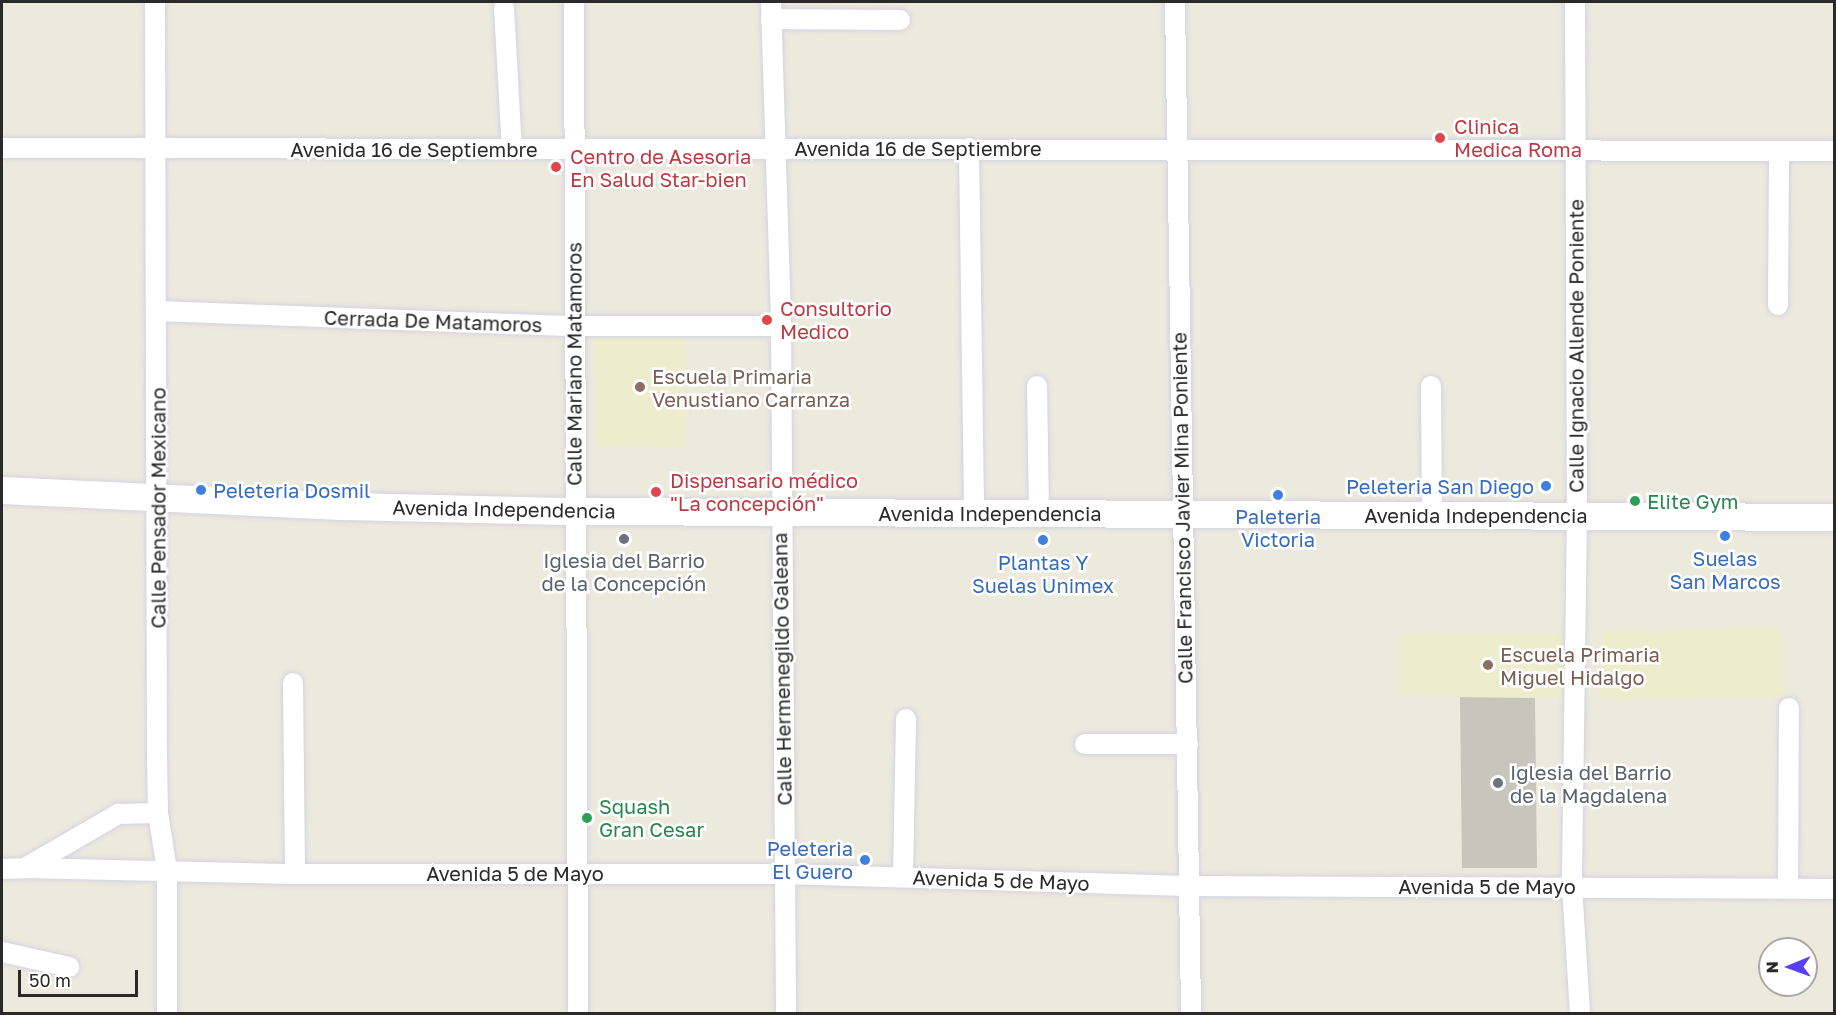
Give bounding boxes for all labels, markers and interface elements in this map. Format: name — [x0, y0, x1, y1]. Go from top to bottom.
place label: Clinica Medica Roma — [1454, 114, 1582, 161]
marker: Clinica Medica Roma — [1431, 129, 1449, 147]
street label: Avenida 16 de Septiembre — [794, 136, 1042, 160]
street label: Avenida 16 de Septiembre — [290, 137, 538, 161]
place label: Centro de Asesoria En Salud Star-bien — [570, 144, 751, 191]
marker: Centro de Asesoria En Salud Star-bien — [547, 158, 565, 176]
street label: Calle Ignacio Allende Poniente — [1564, 199, 1588, 493]
street label: Calle Mariano Matamoros — [562, 242, 586, 486]
place label: Consultorio Medico — [780, 296, 892, 343]
street label: Cerrada De Matamoros — [323, 305, 543, 337]
marker: Consultorio Medico — [758, 311, 776, 329]
street label: Calle Francisco Javier Mina Poniente — [1167, 332, 1197, 684]
place label: Escuela Primaria Venustiano Carranza — [652, 364, 850, 411]
marker: Escuela Primaria Venustiano Carranza — [633, 380, 647, 394]
street label: Calle Pensador Mexicano — [146, 387, 170, 629]
place label: Dispensario médico "La concepción" — [670, 468, 858, 515]
place label: Peleteria San Diego — [1346, 474, 1534, 498]
place label: Peleteria Dosmil — [213, 478, 370, 502]
marker: Peleteria San Diego — [1539, 479, 1553, 493]
marker: Peleteria Dosmil — [194, 483, 208, 497]
marker: Dispensario médico "La concepción" — [647, 483, 665, 501]
marker: Paleteria Victoria — [1271, 488, 1285, 502]
place label: Elite Gym — [1647, 489, 1739, 513]
marker: Elite Gym — [1628, 494, 1642, 508]
street label: Avenida Independencia — [392, 495, 616, 523]
street label: Avenida Independencia — [878, 501, 1102, 525]
street label: Avenida Independencia — [1364, 503, 1588, 527]
place label: Paleteria Victoria — [1235, 504, 1321, 551]
marker: Suelas San Marcos — [1718, 529, 1732, 543]
marker: Iglesia del Barrio de la Concepción — [617, 532, 631, 546]
street label: Calle Hermenegildo Galeana — [768, 532, 796, 806]
marker: Plantas Y Suelas Unimex — [1036, 533, 1050, 547]
place label: Suelas San Marcos — [1670, 546, 1780, 593]
place label: Iglesia del Barrio de la Concepción — [542, 548, 706, 595]
place label: Plantas Y Suelas Unimex — [972, 550, 1114, 597]
place label: Escuela Primaria Miguel Hidalgo — [1500, 642, 1660, 689]
marker: Escuela Primaria Miguel Hidalgo — [1481, 658, 1495, 672]
place label: Iglesia del Barrio de la Magdalena — [1510, 760, 1672, 807]
marker: Iglesia del Barrio de la Magdalena — [1491, 776, 1505, 790]
place label: Squash Gran Cesar — [599, 795, 704, 842]
marker: Squash Gran Cesar — [580, 811, 594, 825]
place label: Peleteria El Guero — [767, 837, 853, 884]
marker: Peleteria El Guero — [858, 853, 872, 867]
street label: Avenida 5 de Mayo — [426, 861, 604, 885]
street label: Avenida 5 de Mayo — [912, 865, 1090, 895]
street label: Avenida 5 de Mayo — [1398, 874, 1576, 898]
north arrow — [1758, 937, 1818, 997]
scale bar — [21, 958, 141, 996]
text: N — [1762, 961, 1782, 974]
text: 50 m — [29, 969, 71, 991]

